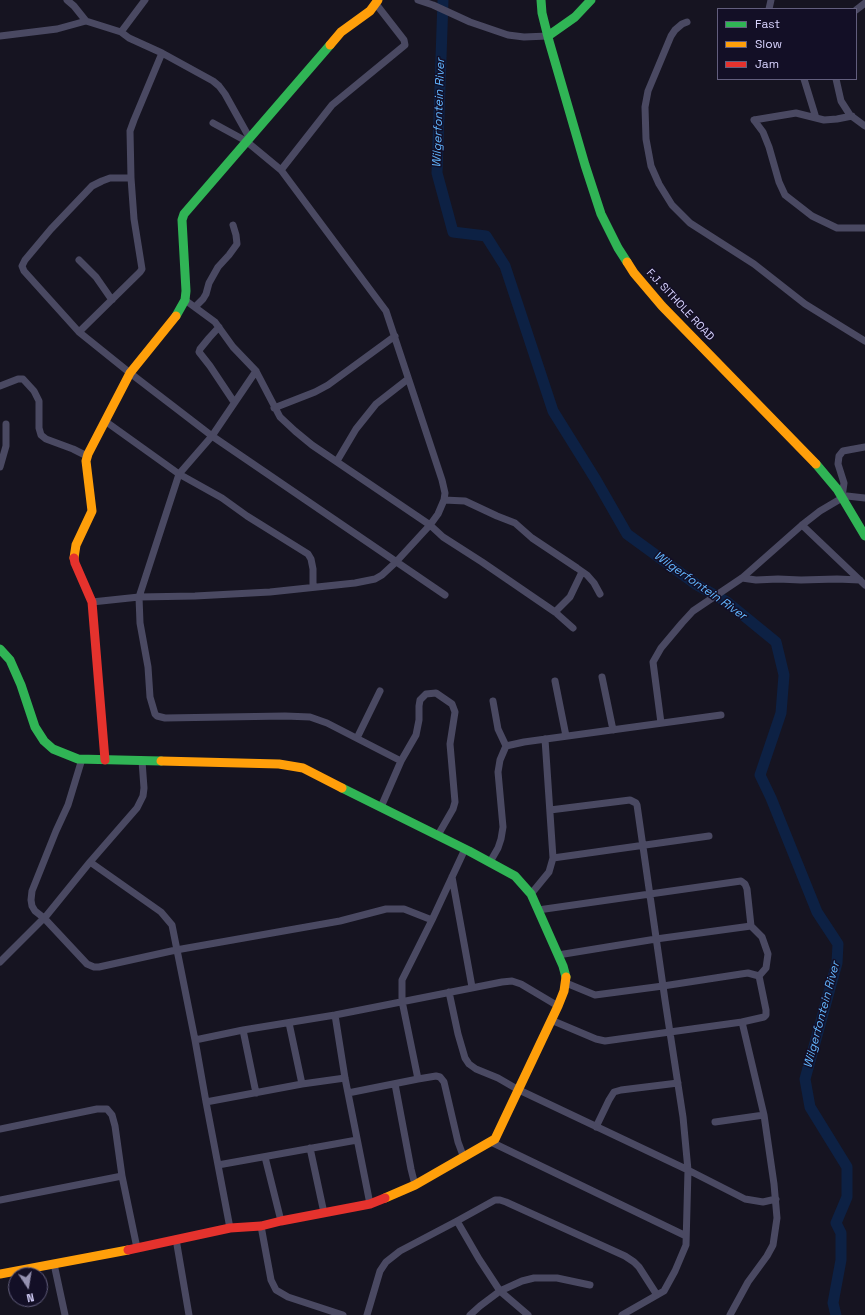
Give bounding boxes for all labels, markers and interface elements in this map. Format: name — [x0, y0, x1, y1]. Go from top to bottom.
legend — [717, 8, 857, 80]
text: Fast — [755, 16, 780, 32]
text: Slow — [755, 36, 782, 52]
text: Jam — [755, 56, 779, 72]
water label: Wilgerfontein River — [430, 58, 448, 168]
street label: F.J. SITHOLE ROAD — [643, 266, 717, 344]
water label: Wilgerfontein River — [651, 549, 749, 623]
water label: Wilgerfontein River — [801, 960, 843, 1070]
north arrow — [8, 1267, 48, 1307]
text: N — [25, 1290, 35, 1305]

